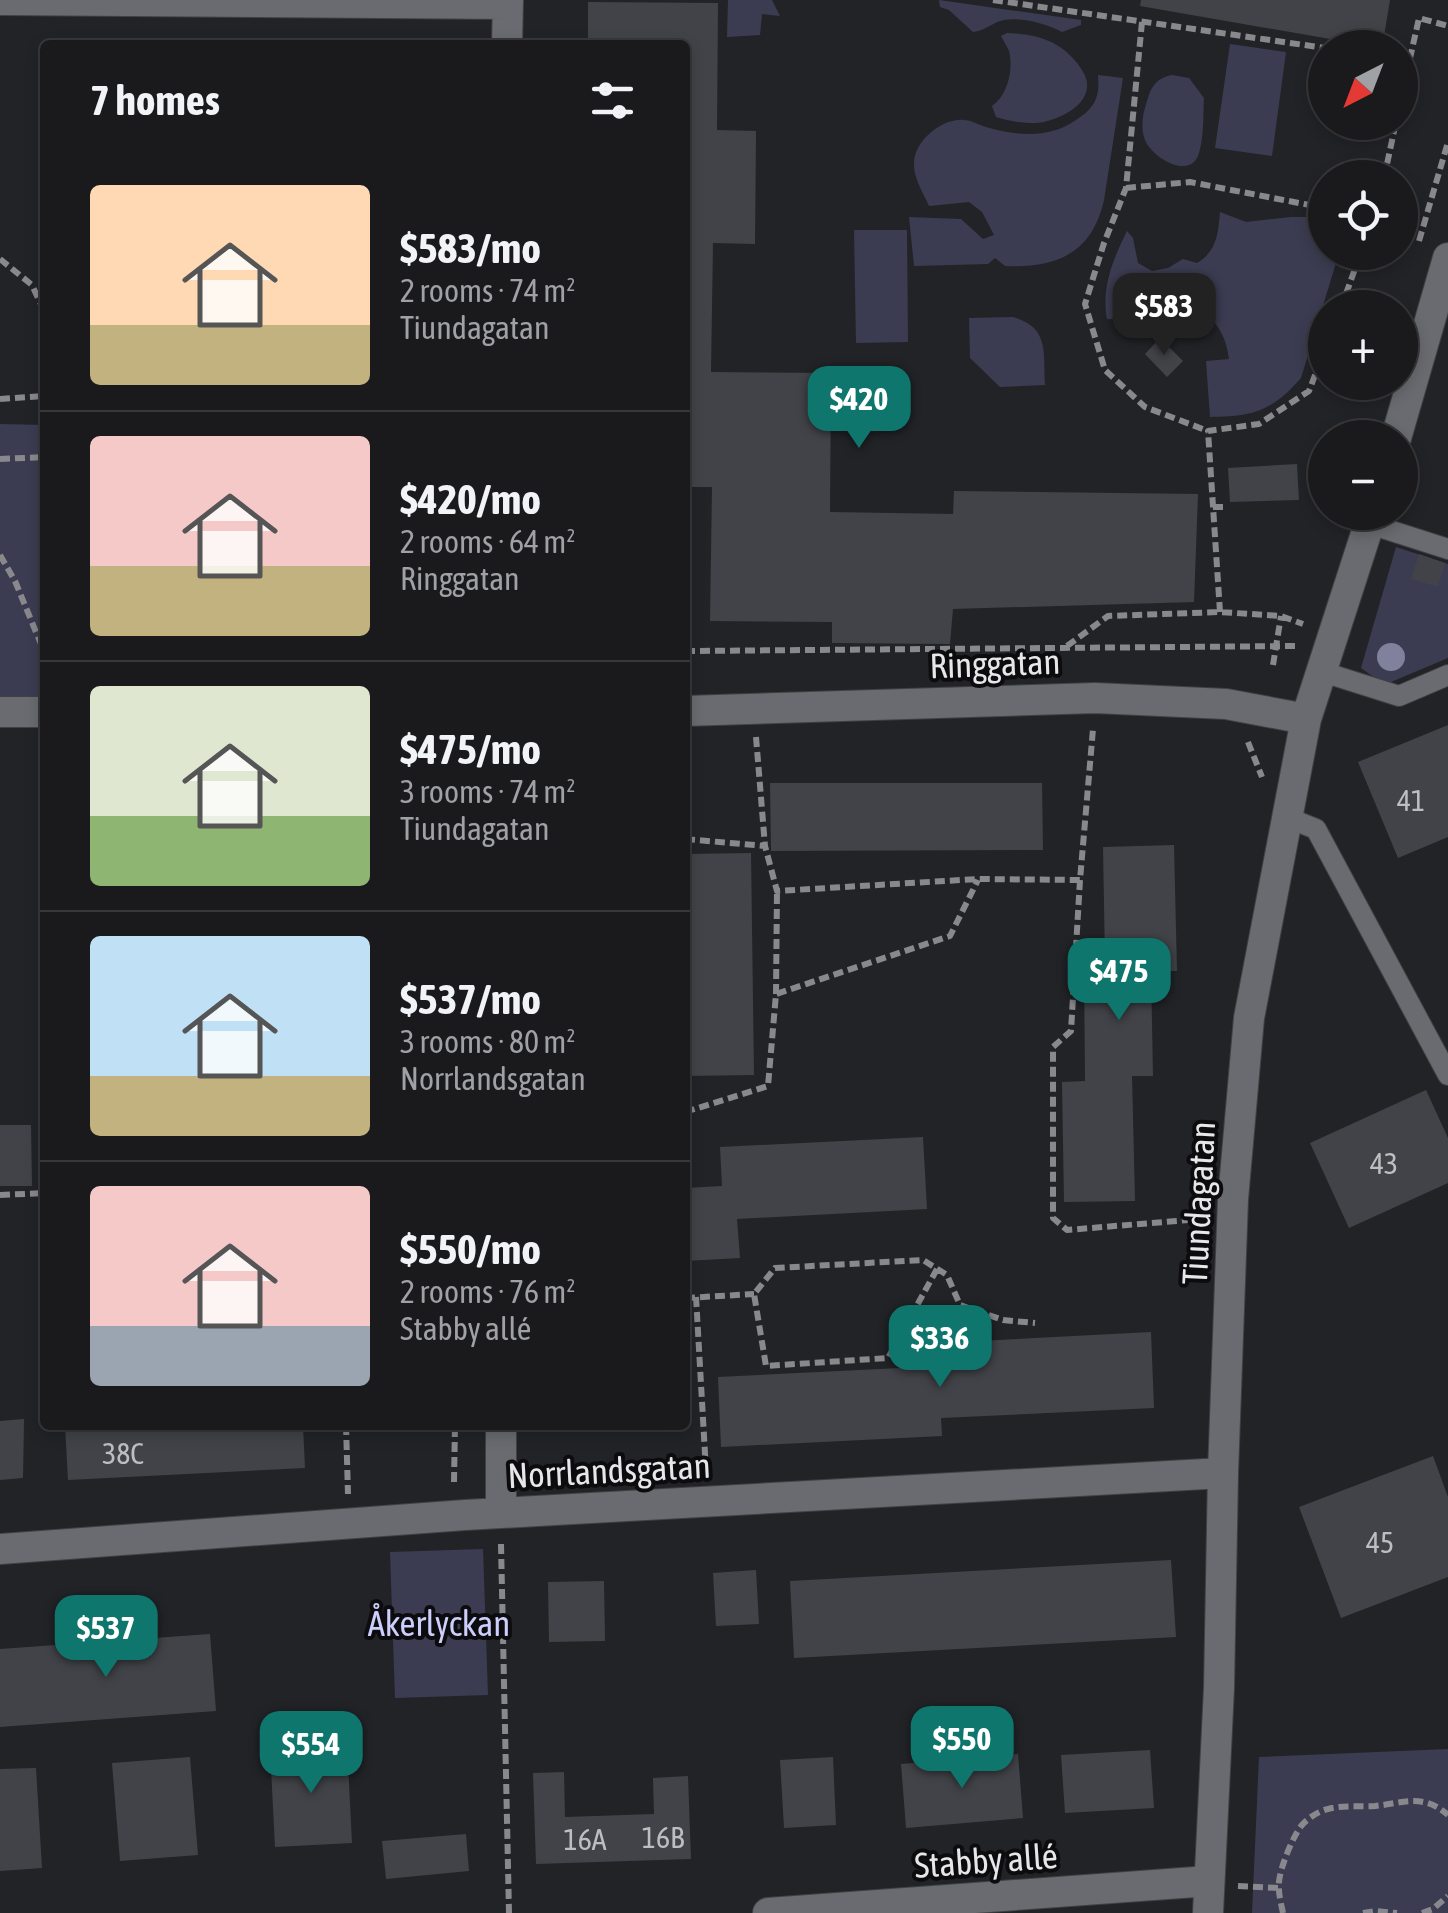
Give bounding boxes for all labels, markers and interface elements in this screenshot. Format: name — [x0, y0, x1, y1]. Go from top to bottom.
north arrow — [1308, 30, 1418, 140]
map controls — [1308, 30, 1418, 530]
icon: filters — [585, 73, 640, 128]
text: 7 homes — [90, 76, 220, 124]
button: locate — [1308, 160, 1418, 270]
text: $583/mo — [400, 224, 541, 272]
icon: home — [170, 225, 290, 345]
text: 2 rooms · 74 m² — [400, 272, 575, 309]
pin: $583 — [1105, 273, 1223, 358]
text: $583 — [1135, 287, 1193, 324]
button: + — [1308, 290, 1418, 400]
text: Tiundagatan — [400, 309, 549, 346]
pin: $420 — [800, 366, 918, 451]
text: $420 — [830, 380, 888, 417]
button: − — [1308, 420, 1418, 530]
text: $420/mo — [400, 475, 541, 523]
icon: home — [170, 476, 290, 596]
text: 2 rooms · 64 m² — [400, 523, 575, 560]
text: Ringgatan — [400, 560, 520, 597]
street label: Ringgatan — [929, 641, 1061, 685]
text: $475/mo — [400, 725, 541, 773]
icon: home — [170, 726, 290, 846]
text: 3 rooms · 74 m² — [400, 773, 575, 810]
house number: 41 — [1397, 783, 1425, 817]
text: Tiundagatan — [400, 810, 549, 847]
pin: $475 — [1060, 938, 1178, 1023]
text: $475 — [1090, 952, 1148, 989]
text: $537/mo — [400, 975, 541, 1023]
icon: home — [170, 976, 290, 1096]
text: 3 rooms · 80 m² — [400, 1023, 575, 1060]
text: Norrlandsgatan — [400, 1060, 586, 1097]
street label: Tiundagatan — [1174, 1120, 1222, 1286]
house number: 43 — [1370, 1146, 1398, 1180]
text: $550/mo — [400, 1225, 541, 1273]
icon: home — [170, 1226, 290, 1346]
text: 2 rooms · 76 m² — [400, 1273, 575, 1310]
pin: $336 — [881, 1305, 999, 1390]
text: Stabby allé — [400, 1310, 531, 1347]
text: $336 — [911, 1319, 969, 1356]
house number: 38C — [102, 1436, 144, 1470]
street label: Norrlandsgatan — [506, 1445, 712, 1495]
house number: 45 — [1366, 1525, 1394, 1559]
pin: $537 — [47, 1595, 165, 1680]
park label: Åkerlyckan — [368, 1603, 510, 1643]
text: $537 — [77, 1609, 135, 1646]
pin: $550 — [903, 1706, 1021, 1791]
pin: $554 — [252, 1711, 370, 1796]
text: $550 — [933, 1720, 991, 1757]
text: $554 — [282, 1725, 340, 1762]
house number: 16B — [642, 1820, 684, 1854]
house number: 16A — [564, 1822, 607, 1856]
street label: Stabby allé — [913, 1835, 1059, 1885]

